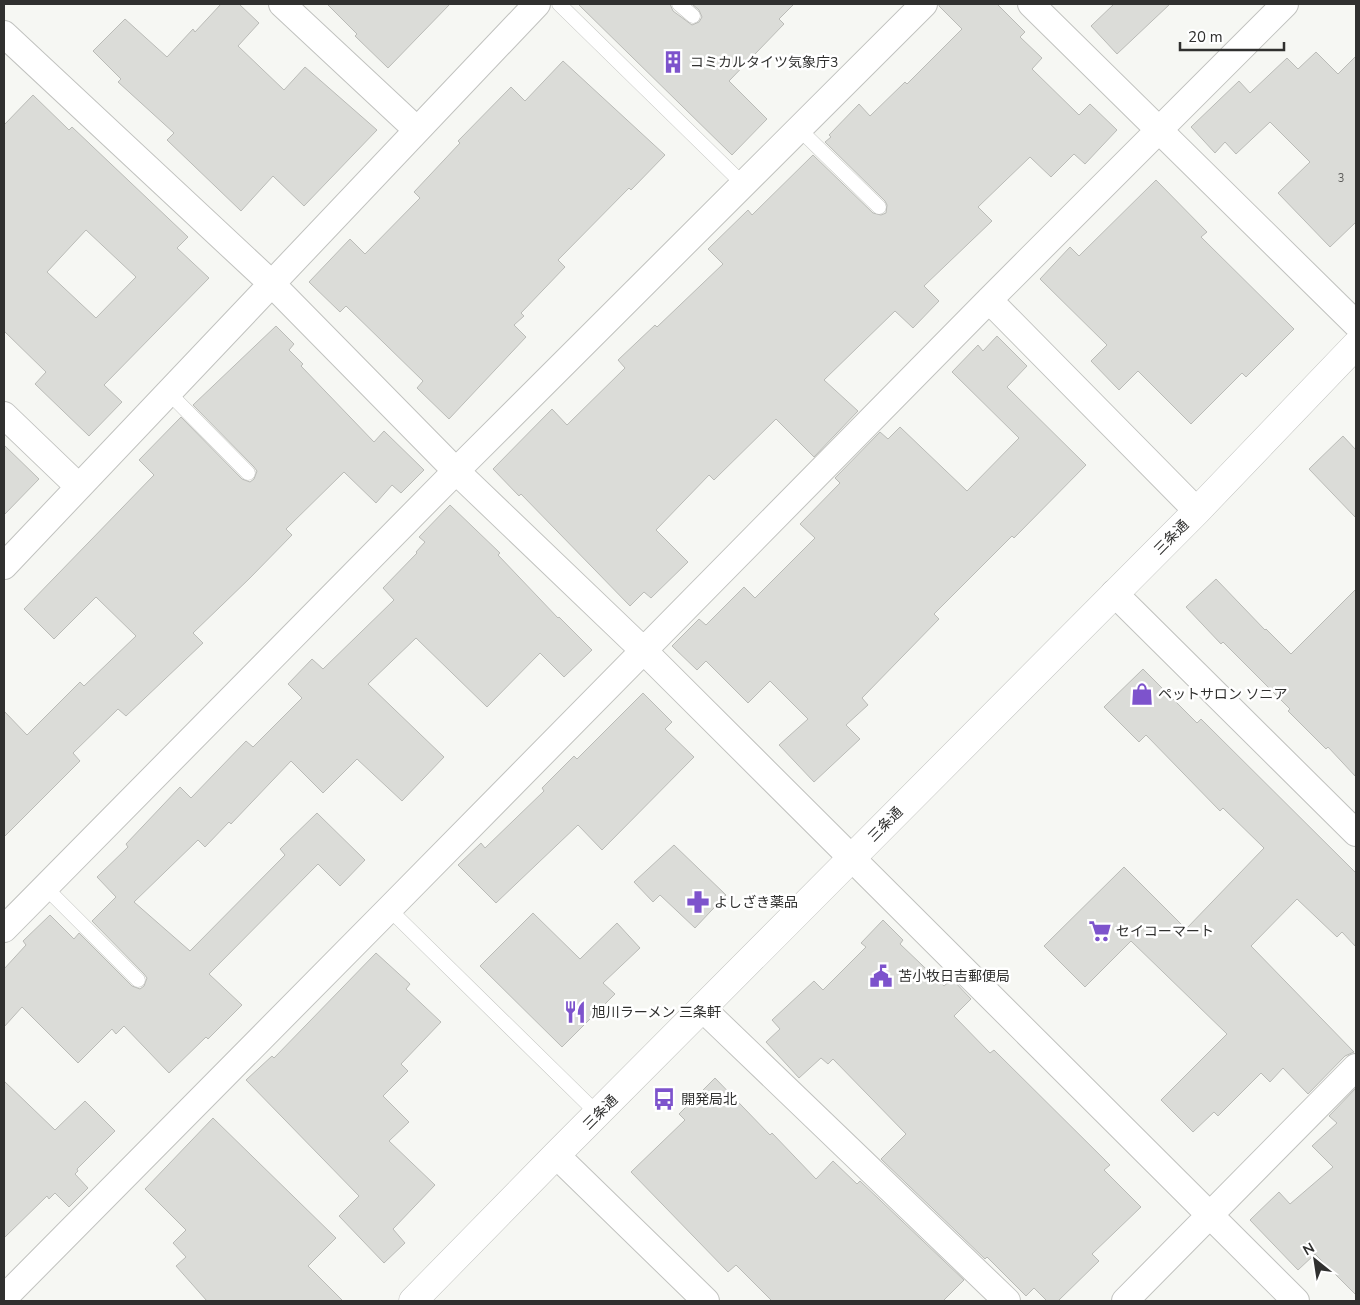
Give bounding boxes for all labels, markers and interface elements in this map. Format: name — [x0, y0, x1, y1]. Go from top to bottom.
scale bar — [1180, 20, 1284, 52]
text: 20 m — [1188, 27, 1223, 47]
building icon: コミカルタイツ気象庁3 — [660, 49, 686, 75]
place label: コミカルタイツ気象庁3 — [690, 53, 838, 72]
house number: 3 — [1338, 171, 1344, 186]
street label: 三条通 — [1150, 516, 1193, 559]
shop icon: ペットサロン ソニア — [1129, 681, 1155, 707]
place label: ペットサロン ソニア — [1158, 685, 1288, 704]
street label: 三条通 — [864, 803, 907, 846]
pharmacy icon: よしざき薬品 — [685, 889, 711, 915]
place label: よしざき薬品 — [714, 893, 798, 912]
supermarket icon: セイコーマート — [1087, 918, 1113, 944]
place label: セイコーマート — [1116, 922, 1214, 941]
public building icon: 苫小牧日吉郵便局 — [868, 963, 894, 989]
place label: 苫小牧日吉郵便局 — [898, 967, 1010, 986]
restaurant icon: 旭川ラーメン 三条軒 — [562, 999, 588, 1025]
place label: 旭川ラーメン 三条軒 — [592, 1003, 721, 1022]
bus stop icon: 開発局北 — [651, 1086, 677, 1112]
place label: 開発局北 — [681, 1090, 737, 1109]
street label: 三条通 — [579, 1091, 622, 1134]
north arrow — [1290, 1235, 1340, 1285]
text: N — [1299, 1238, 1318, 1260]

